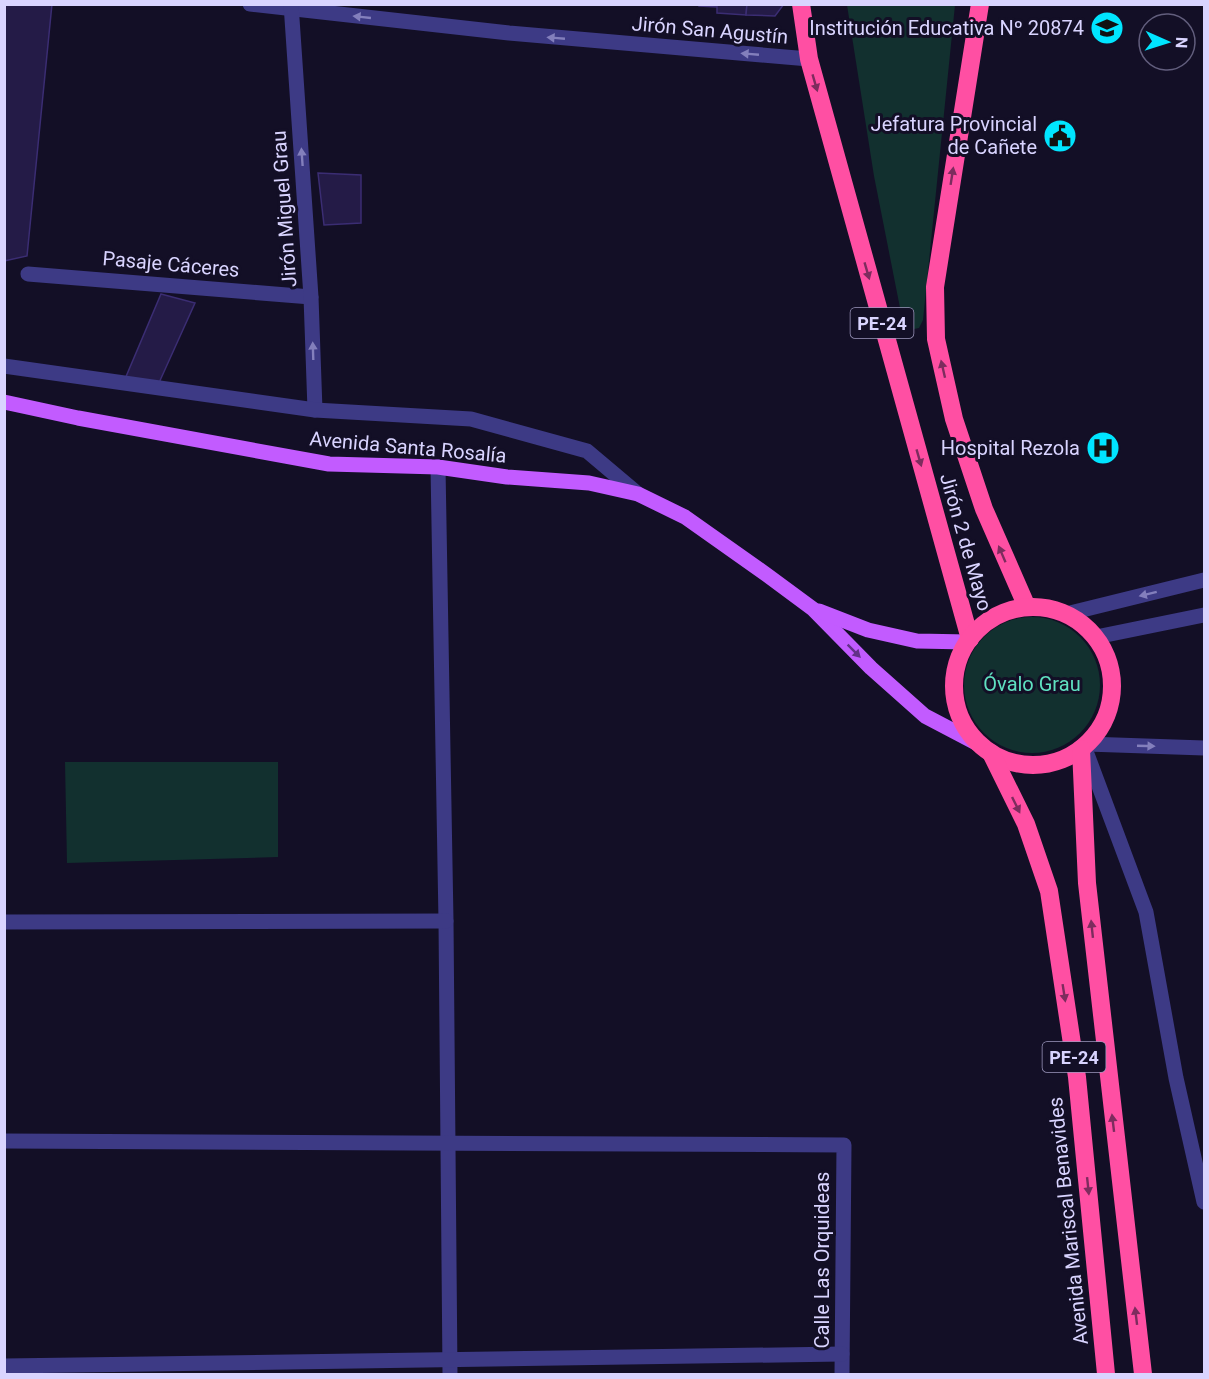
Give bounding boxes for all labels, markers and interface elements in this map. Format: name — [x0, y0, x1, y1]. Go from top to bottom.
school or university icon: Institución Educativa Nº 20874 — [1089, 10, 1125, 46]
street label: Jirón San Agustín — [631, 11, 789, 49]
one-way arrow — [353, 12, 372, 22]
north arrow — [1137, 12, 1197, 72]
place label: Institución Educativa Nº 20874 — [809, 16, 1084, 40]
one-way arrow — [547, 33, 566, 42]
text: N — [1172, 37, 1191, 49]
one-way arrow — [741, 49, 760, 59]
one-way arrow — [811, 74, 820, 92]
place label: Jefatura Provincial de Cañete — [871, 112, 1037, 159]
public building icon: Jefatura Provincial de Cañete — [1042, 118, 1078, 154]
street label: Jirón Miguel Grau — [267, 130, 301, 288]
one-way arrow — [297, 147, 306, 166]
one-way arrow — [948, 166, 957, 185]
street label: Pasaje Cáceres — [101, 246, 241, 282]
one-way arrow — [863, 262, 872, 280]
road number: PE-24 — [850, 308, 914, 338]
one-way arrow — [309, 342, 318, 361]
one-way arrow — [937, 360, 947, 378]
street label: Avenida Santa Rosalía — [309, 426, 507, 468]
hospital icon: Hospital Rezola — [1085, 430, 1121, 466]
place label: Hospital Rezola — [941, 436, 1080, 460]
one-way arrow — [915, 449, 925, 468]
street label: Jirón 2 de Mayo — [935, 471, 997, 613]
one-way arrow — [997, 545, 1006, 563]
one-way arrow — [1138, 590, 1157, 600]
one-way arrow — [847, 643, 861, 657]
park label: Óvalo Grau — [983, 672, 1081, 696]
one-way arrow — [1136, 741, 1155, 751]
one-way arrow — [1011, 796, 1021, 814]
one-way arrow — [1087, 919, 1097, 938]
one-way arrow — [1060, 983, 1069, 1002]
road number: PE-24 — [1042, 1042, 1106, 1072]
street label: Avenida Mariscal Benavides — [1043, 1096, 1093, 1346]
one-way arrow — [1109, 1113, 1118, 1132]
street label: Calle Las Orquideas — [810, 1172, 834, 1348]
one-way arrow — [1083, 1177, 1093, 1196]
one-way arrow — [1132, 1307, 1141, 1326]

